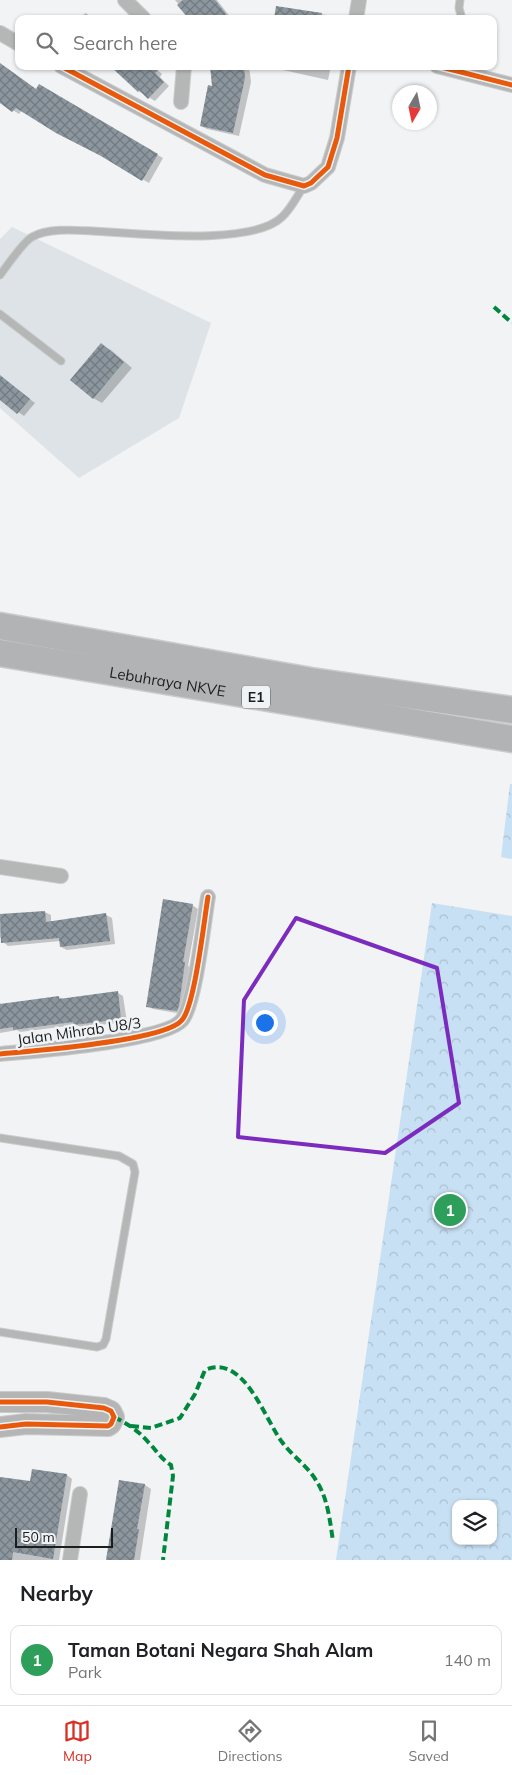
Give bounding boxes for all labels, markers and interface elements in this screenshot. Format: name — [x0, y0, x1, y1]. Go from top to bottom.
search box — [15, 15, 497, 70]
icon: search — [33, 29, 61, 57]
text: Search here — [73, 31, 177, 55]
north arrow — [392, 85, 437, 130]
street label: Lebuhraya NKVE — [108, 662, 227, 700]
road number: E1 — [242, 686, 270, 709]
your location — [252, 1010, 278, 1036]
street label: Jalan Mihrab U8/3 — [16, 1013, 142, 1049]
pin: 1 — [434, 1191, 466, 1229]
map controls — [452, 1500, 497, 1545]
button: layers — [452, 1500, 497, 1545]
scale bar — [15, 1525, 112, 1548]
text: 50 m — [22, 1528, 55, 1546]
text: Nearby — [20, 1580, 93, 1606]
text: Taman Botani Negara Shah Alam — [68, 1638, 373, 1662]
text: 1 — [32, 1650, 42, 1670]
text: 140 m — [444, 1650, 491, 1670]
text: Park — [68, 1662, 102, 1682]
tab: Map — [63, 1717, 92, 1765]
tab: Directions — [218, 1717, 283, 1765]
tab: Saved — [409, 1717, 449, 1765]

